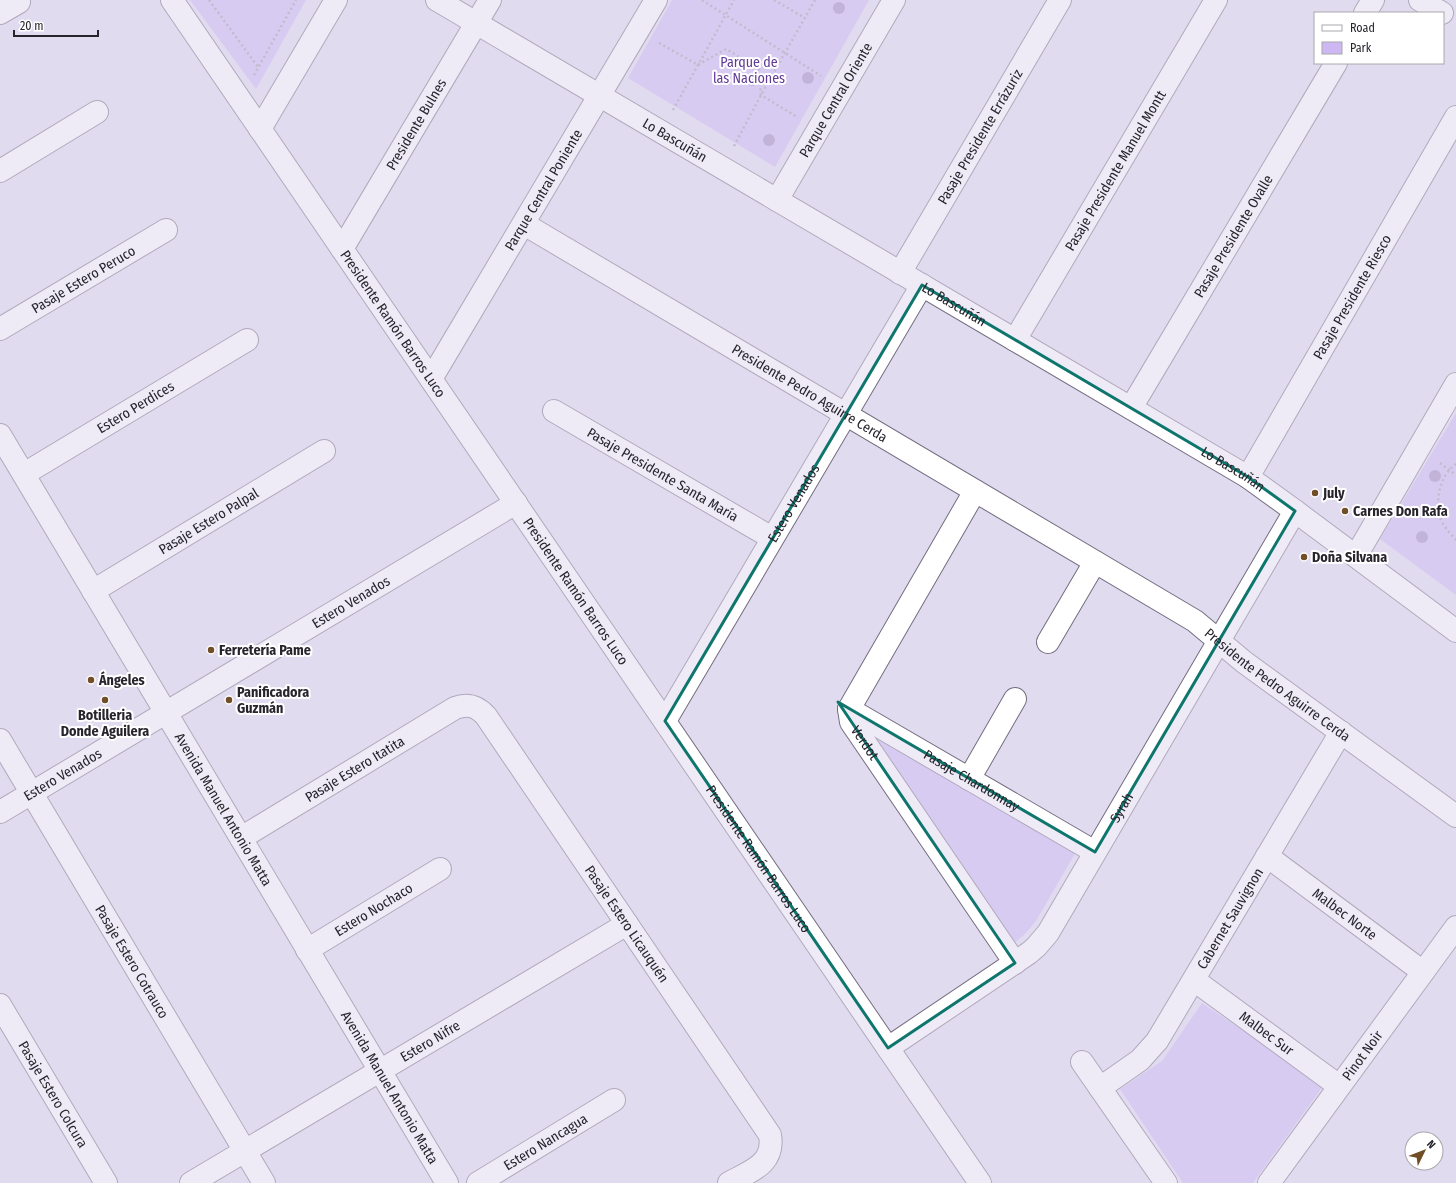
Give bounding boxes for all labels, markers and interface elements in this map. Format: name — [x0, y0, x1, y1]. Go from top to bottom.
scale bar — [14, 12, 98, 38]
legend — [1314, 12, 1444, 64]
text: 20 m — [20, 19, 44, 33]
text: Road — [1350, 21, 1375, 35]
street label: Parque Central Oriente — [796, 40, 876, 160]
text: Park — [1350, 41, 1372, 55]
park label: Parque de las Naciones — [713, 54, 785, 87]
street label: Pasaje Presidente Errázuriz — [934, 66, 1027, 207]
street label: Presidente Bulnes — [383, 76, 450, 173]
street label: Pasaje Presidente Manuel Montt — [1062, 87, 1170, 254]
street label: Lo Bascuñán — [639, 115, 710, 166]
street label: Parque Central Poniente — [501, 126, 586, 254]
street label: Pasaje Presidente Ovalle — [1191, 172, 1277, 301]
street label: Pasaje Presidente Riesco — [1310, 232, 1395, 363]
street label: Pasaje Estero Peruco — [29, 242, 139, 317]
street label: Presidente Ramón Barros Luco — [336, 247, 449, 401]
street label: Lo Bascuñán — [919, 279, 989, 330]
street label: Presidente Pedro Aguirre Cerda — [729, 341, 890, 446]
street label: Estero Perdices — [94, 378, 177, 437]
street label: Pasaje Presidente Santa María — [584, 424, 741, 526]
street label: Lo Bascuñán — [1198, 443, 1268, 495]
street label: Estero Venados — [764, 461, 824, 545]
street label: Pasaje Estero Palpal — [156, 485, 262, 558]
place label: July — [1322, 485, 1345, 502]
marker: July — [1310, 488, 1320, 498]
place label: Carnes Don Rafa — [1353, 503, 1448, 520]
marker: Carnes Don Rafa — [1340, 506, 1350, 516]
street label: Presidente Ramón Barros Luco — [519, 515, 632, 668]
place label: Doña Silvana — [1312, 549, 1387, 566]
marker: Doña Silvana — [1299, 552, 1309, 562]
street label: Estero Venados — [309, 572, 393, 632]
street label: Presidente Pedro Aguirre Cerda — [1201, 625, 1353, 745]
place label: Ferretería Pame — [219, 642, 311, 659]
marker: Ferretería Pame — [206, 645, 216, 655]
place label: Ángeles — [98, 671, 145, 689]
marker: Ángeles — [86, 675, 96, 685]
place label: Panificadora Guzmán — [237, 684, 309, 717]
marker: Botilleria Donde Aguilera — [100, 695, 110, 705]
marker: Panificadora Guzmán — [224, 695, 234, 705]
place label: Botilleria Donde Aguilera — [61, 707, 149, 740]
street label: Verdot — [847, 723, 883, 764]
street label: Avenida Manuel Antonio Matta — [171, 730, 276, 889]
street label: Pasaje Estero Itatita — [302, 733, 408, 806]
street label: Estero Venados — [21, 745, 105, 805]
street label: Pasaje Chardonnay — [921, 746, 1023, 816]
street label: Presidente Ramón Barros Luco — [702, 782, 814, 936]
street label: Syrah — [1106, 790, 1137, 826]
street label: Pasaje Estero Licauquén — [581, 862, 672, 986]
street label: Cabernet Sauvignon — [1194, 865, 1267, 972]
street label: Estero Nochaco — [332, 880, 416, 940]
street label: Malbec Norte — [1309, 885, 1380, 944]
street label: Pasaje Estero Cotrauco — [91, 902, 172, 1022]
street label: Avenida Manuel Antonio Matta — [337, 1008, 442, 1167]
street label: Malbec Sur — [1236, 1008, 1297, 1059]
street label: Estero Nifre — [397, 1017, 463, 1066]
street label: Pinot Noir — [1339, 1027, 1387, 1084]
street label: Pasaje Estero Colcura — [14, 1038, 91, 1151]
street label: Estero Nancagua — [501, 1110, 591, 1174]
north arrow — [1404, 1131, 1444, 1171]
text: N — [1424, 1138, 1438, 1151]

